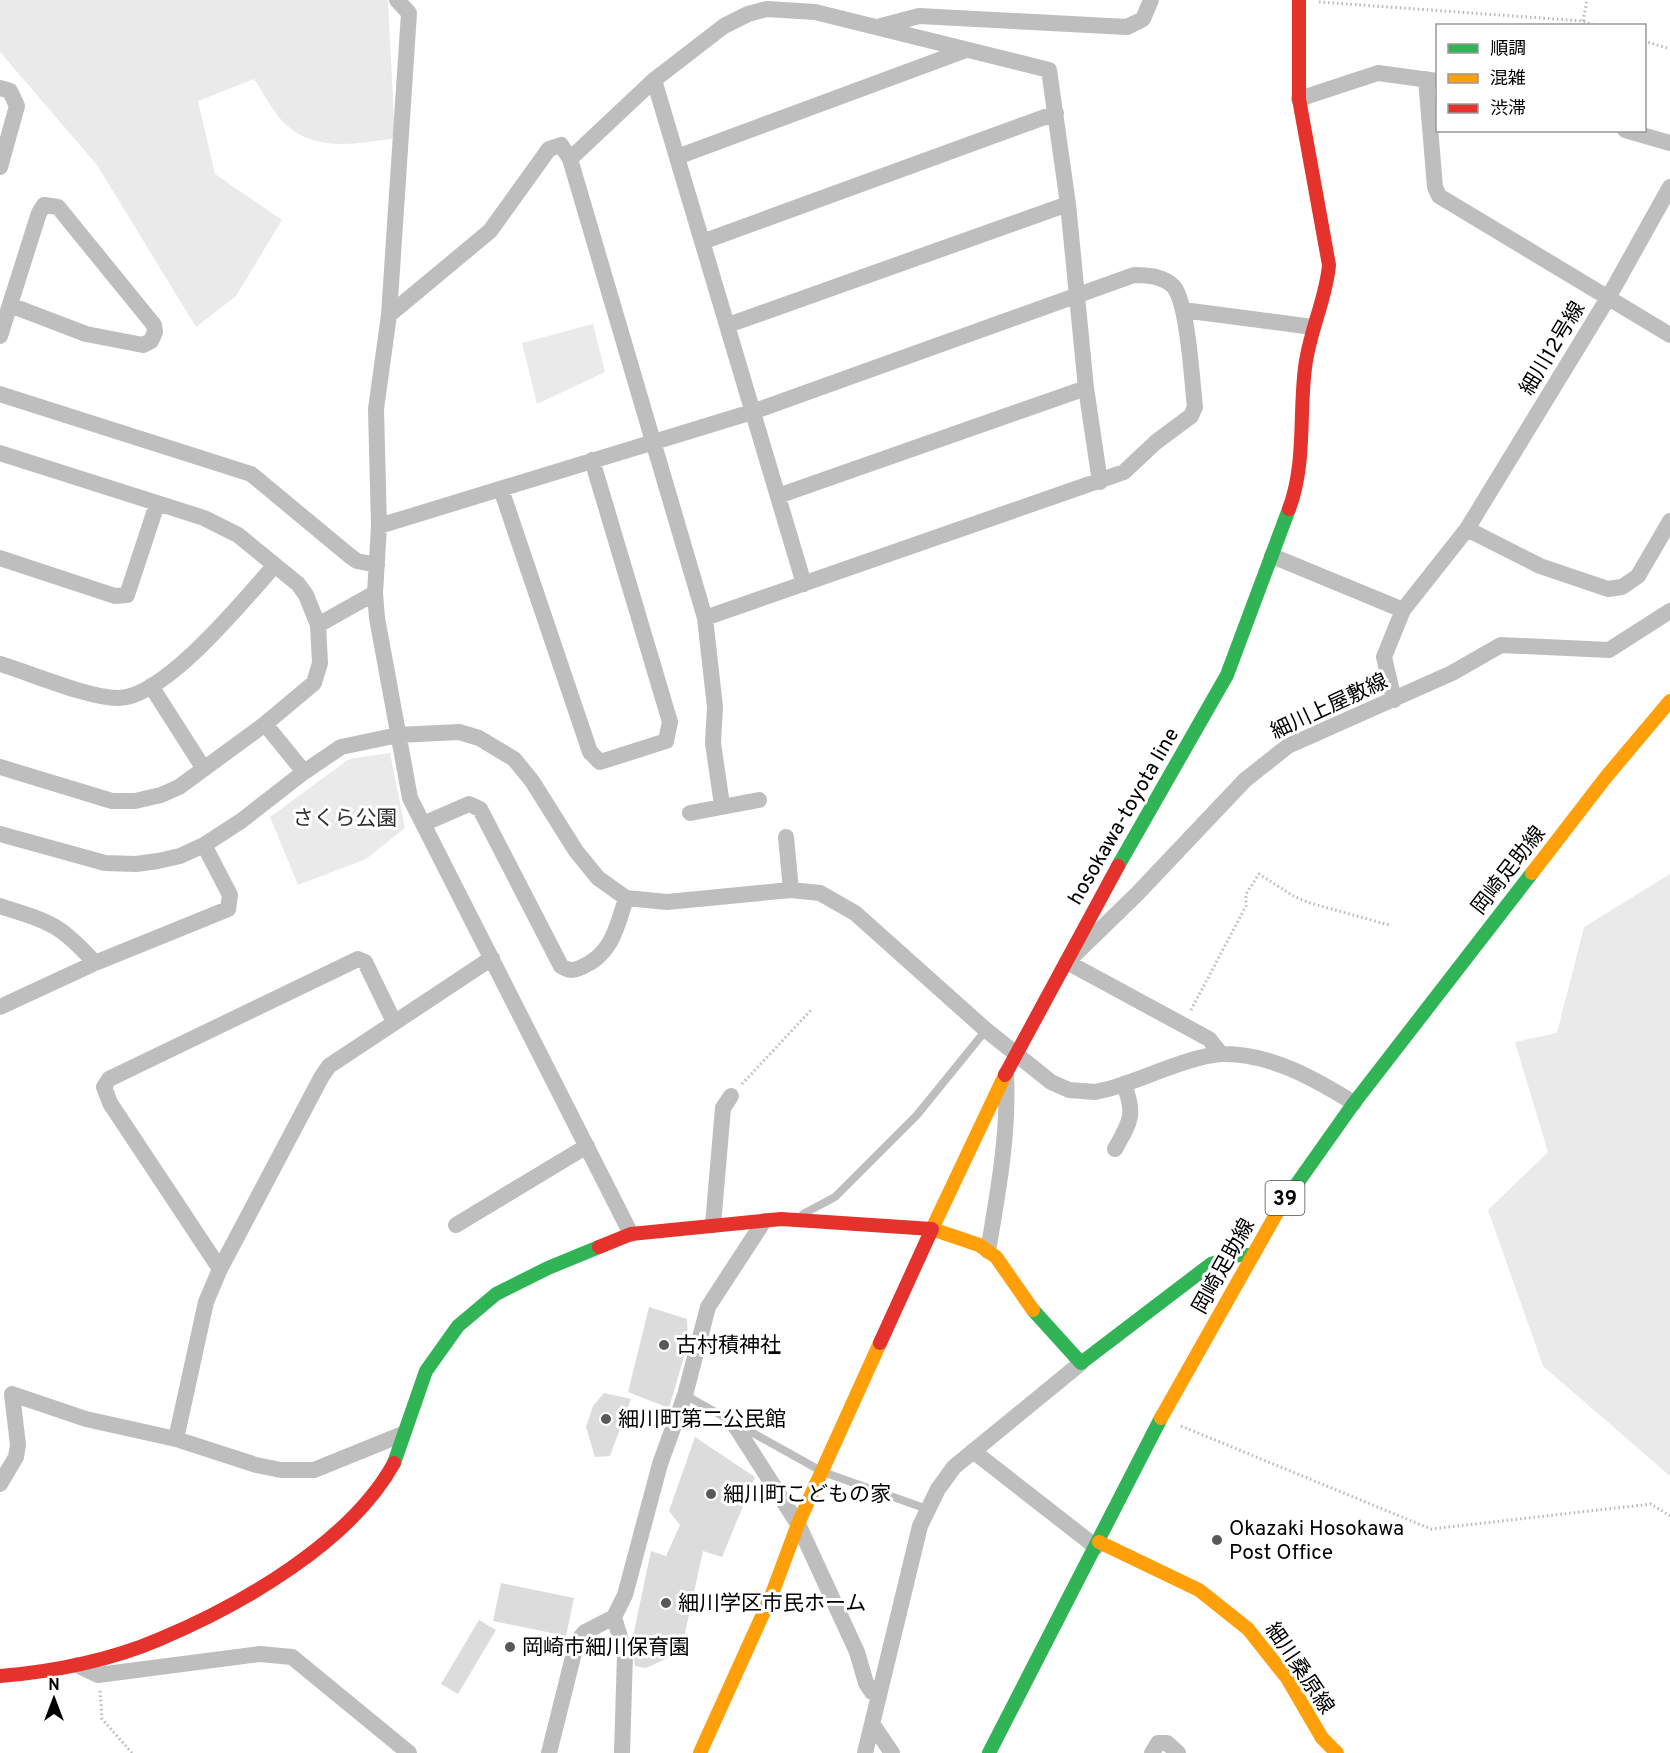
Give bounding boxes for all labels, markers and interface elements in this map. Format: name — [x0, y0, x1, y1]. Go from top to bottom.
legend — [1436, 24, 1646, 132]
text: 順調 — [1490, 38, 1526, 61]
text: 混雑 — [1490, 68, 1526, 91]
text: 渋滞 — [1490, 98, 1526, 121]
street label: 細川12号線 — [1515, 297, 1592, 401]
street label: 細川上屋敷線 — [1267, 668, 1392, 746]
street label: hosokawa-toyota line — [1063, 723, 1186, 910]
park label: さくら公園 — [293, 806, 398, 833]
street label: 岡崎足助線 — [1466, 821, 1552, 921]
road number: 39 — [1266, 1181, 1304, 1215]
street label: 岡崎足助線 — [1187, 1214, 1262, 1319]
place label: 古村積神社 — [676, 1333, 781, 1360]
marker: 古村積神社 — [657, 1338, 671, 1352]
place label: 細川町第二公民館 — [618, 1407, 786, 1434]
marker: 細川町第二公民館 — [599, 1412, 613, 1426]
place label: 細川町こどもの家 — [723, 1482, 891, 1509]
marker: 細川町こどもの家 — [704, 1487, 718, 1501]
place label: Okazaki Hosokawa Post Office — [1229, 1516, 1404, 1567]
marker: Okazaki Hosokawa Post Office — [1210, 1533, 1224, 1547]
place label: 細川学区市民ホーム — [678, 1591, 866, 1618]
marker: 細川学区市民ホーム — [659, 1596, 673, 1610]
street label: 細川桑原線 — [1258, 1618, 1339, 1720]
place label: 岡崎市細川保育園 — [522, 1635, 690, 1662]
marker: 岡崎市細川保育園 — [503, 1640, 517, 1654]
north arrow — [24, 1669, 84, 1729]
text: N — [48, 1676, 60, 1696]

